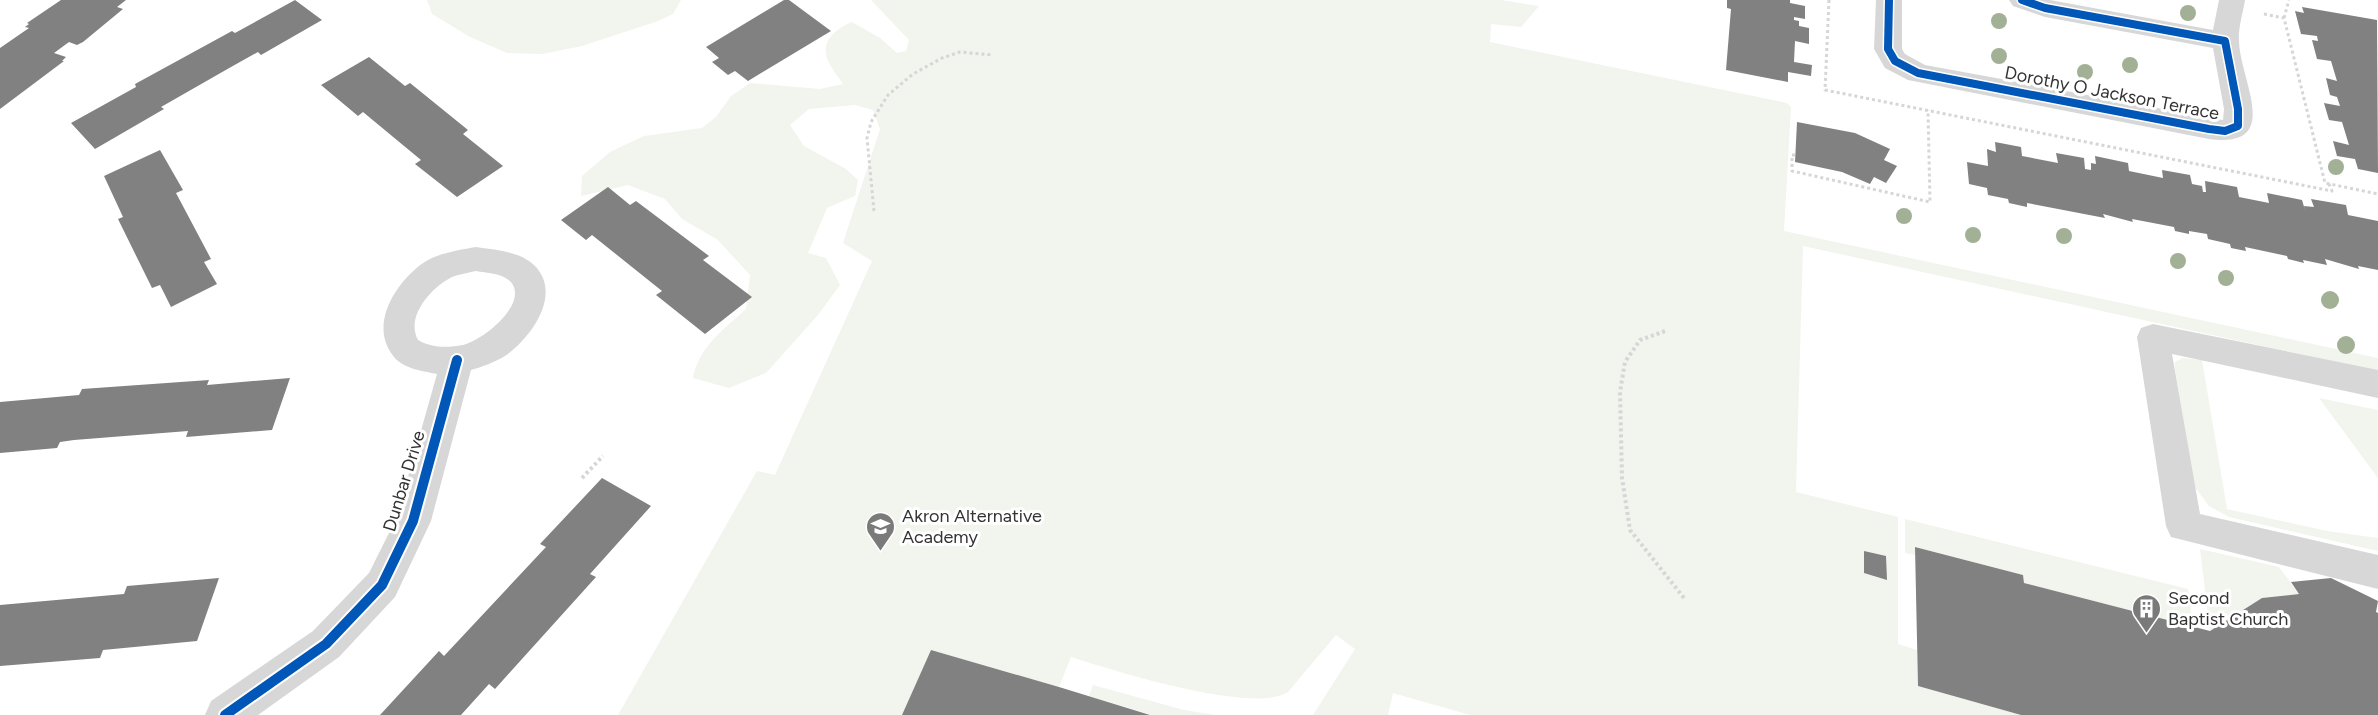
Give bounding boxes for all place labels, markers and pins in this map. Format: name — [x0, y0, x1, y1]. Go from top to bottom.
place label: Akron Alternative Academy — [902, 505, 1042, 548]
school or university icon: Akron Alternative Academy — [865, 510, 897, 552]
place label: Second Baptist Church — [2168, 587, 2288, 630]
building icon: Second Baptist Church — [2131, 592, 2163, 634]

